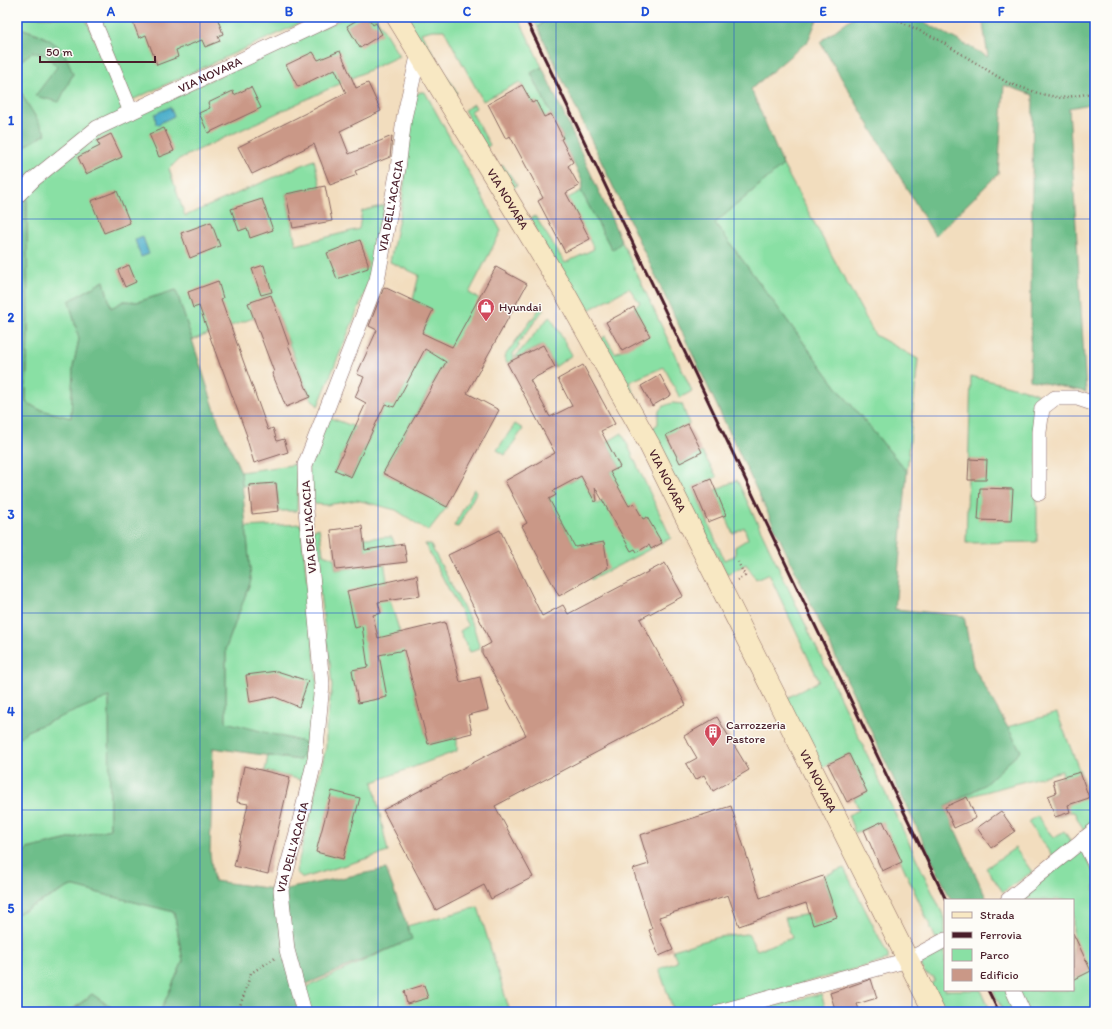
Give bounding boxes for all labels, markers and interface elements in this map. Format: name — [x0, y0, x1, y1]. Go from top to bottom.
text: A — [106, 4, 116, 19]
text: B — [285, 4, 294, 19]
text: C — [463, 4, 472, 19]
text: D — [641, 4, 650, 19]
text: E — [819, 4, 827, 19]
text: F — [998, 4, 1005, 19]
scale bar — [40, 38, 155, 64]
text: 50 m — [46, 45, 72, 59]
street label: VIA NOVARA — [176, 54, 244, 96]
text: 1 — [8, 113, 14, 128]
street label: VIA DELL'ACACIA — [375, 159, 406, 253]
street label: VIA NOVARA — [484, 166, 532, 232]
shop icon: Hyundai — [476, 297, 496, 322]
place label: Hyundai — [499, 300, 541, 314]
text: 2 — [8, 310, 15, 325]
street label: VIA NOVARA — [646, 447, 689, 515]
street label: VIA DELL'ACACIA — [299, 480, 319, 574]
text: 3 — [7, 507, 15, 522]
text: 4 — [7, 704, 15, 719]
place label: Carrozzeria Pastore — [726, 718, 786, 746]
building icon: Carrozzeria Pastore — [703, 722, 723, 747]
street label: VIA NOVARA — [797, 747, 840, 815]
street label: VIA DELL'ACACIA — [274, 800, 311, 894]
legend — [944, 899, 1074, 991]
text: 5 — [8, 901, 15, 916]
text: Strada — [980, 908, 1015, 922]
text: Ferrovia — [980, 928, 1022, 942]
text: Parco — [980, 948, 1009, 962]
text: Edificio — [980, 968, 1019, 982]

